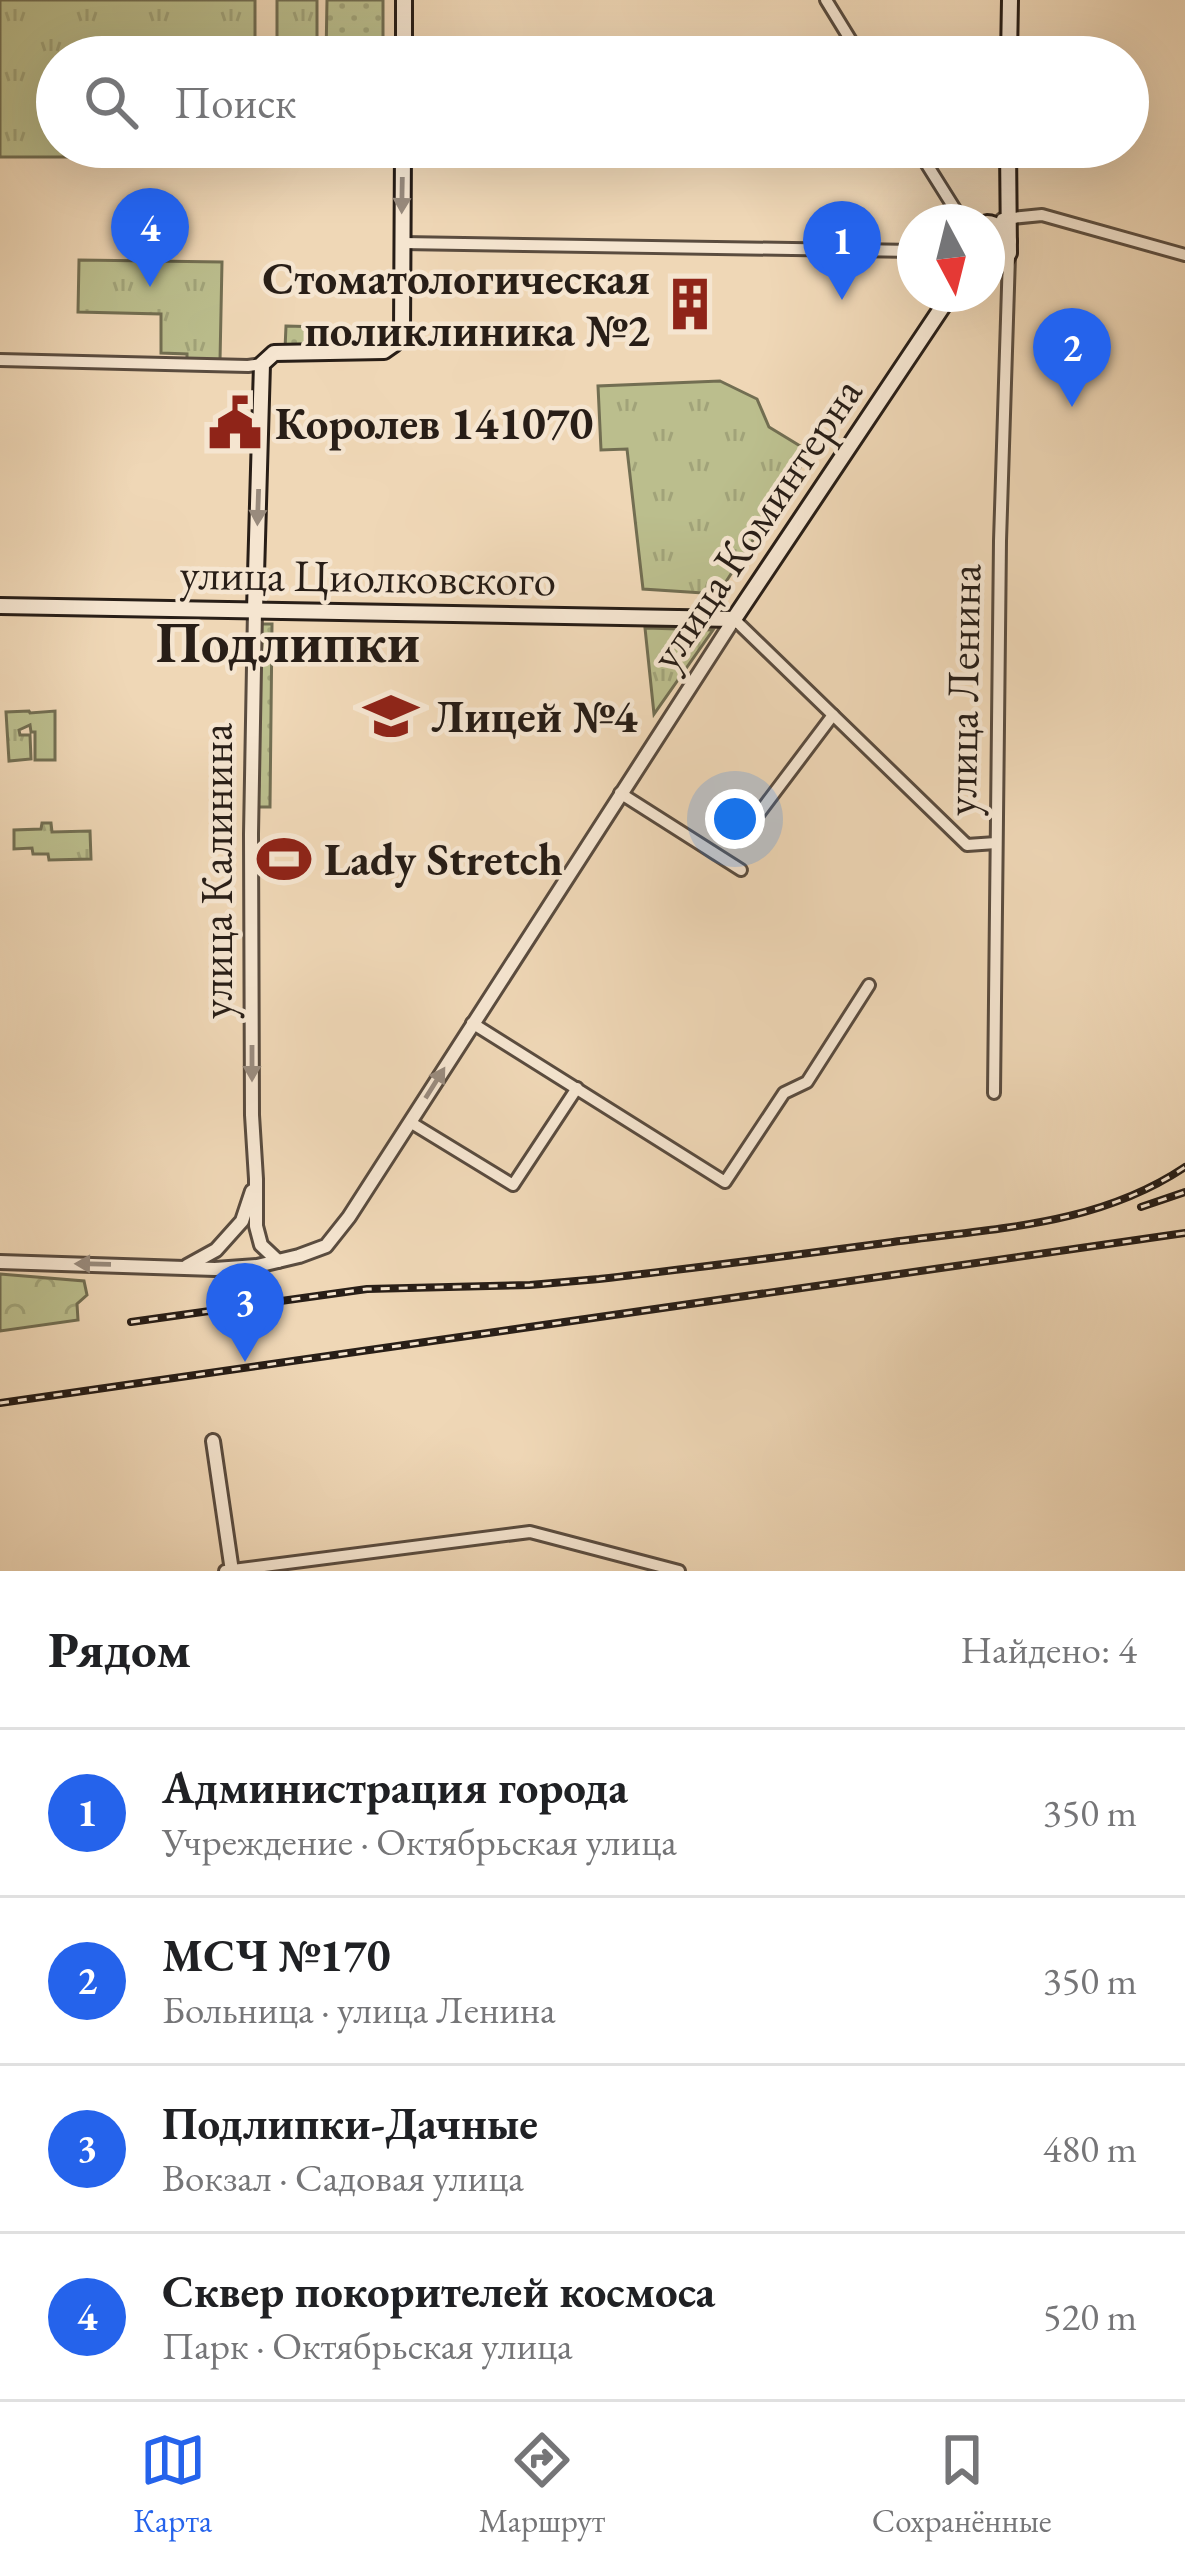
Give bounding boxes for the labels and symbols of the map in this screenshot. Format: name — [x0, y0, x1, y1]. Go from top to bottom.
one-way arrow — [392, 177, 412, 215]
pin: 4 — [111, 188, 189, 287]
pin: 1 — [803, 201, 881, 300]
north arrow — [897, 204, 1005, 312]
place label: Стоматологическая поликлиника №2 — [262, 249, 650, 359]
building icon: Стоматологическая поликлиника №2 — [661, 275, 719, 333]
pin: 2 — [1033, 308, 1111, 407]
street label: улица Коминтерна — [636, 365, 874, 681]
public building icon: Королев 141070 — [206, 394, 264, 452]
place label: Королев 141070 — [275, 394, 593, 452]
one-way arrow — [248, 489, 267, 527]
street label: улица Циолковского — [179, 544, 557, 608]
street label: улица Ленина — [931, 563, 993, 817]
district label: Подлипки — [156, 605, 420, 679]
school or university icon: Лицей №4 — [362, 687, 420, 745]
place label: Лицей №4 — [431, 687, 638, 745]
street label: улица Калинина — [187, 723, 245, 1019]
your location — [705, 789, 765, 849]
sports icon: Lady Stretch — [255, 830, 313, 888]
place label: Lady Stretch — [324, 830, 563, 888]
one-way arrow — [242, 1045, 262, 1083]
one-way arrow — [423, 1067, 445, 1099]
one-way arrow — [73, 1255, 111, 1274]
pin: 3 — [206, 1263, 284, 1362]

